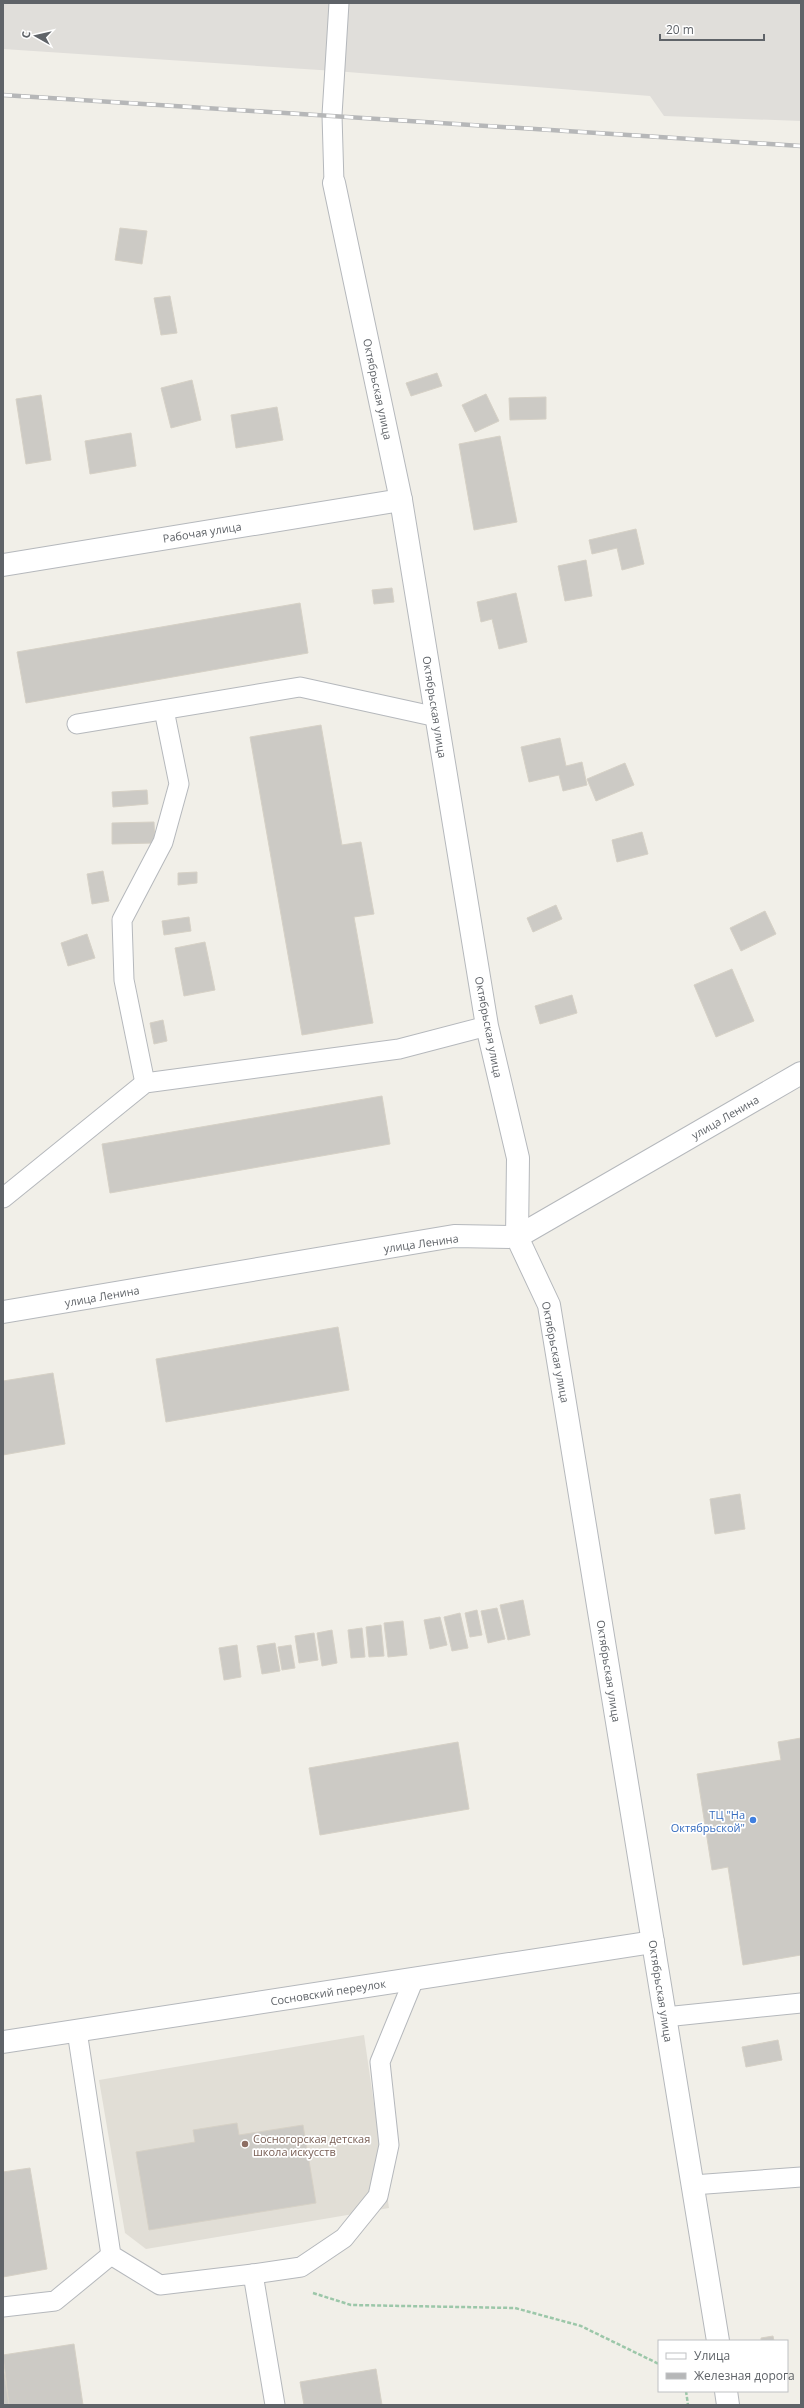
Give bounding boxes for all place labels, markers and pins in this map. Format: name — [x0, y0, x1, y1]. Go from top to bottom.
place label: ТЦ "На Октябрьской" — [671, 1807, 745, 1835]
marker: ТЦ "На Октябрьской" — [748, 1815, 758, 1825]
place label: Сосногорская детская школа искусств — [253, 2131, 370, 2159]
marker: Сосногорская детская школа искусств — [240, 2139, 250, 2149]

